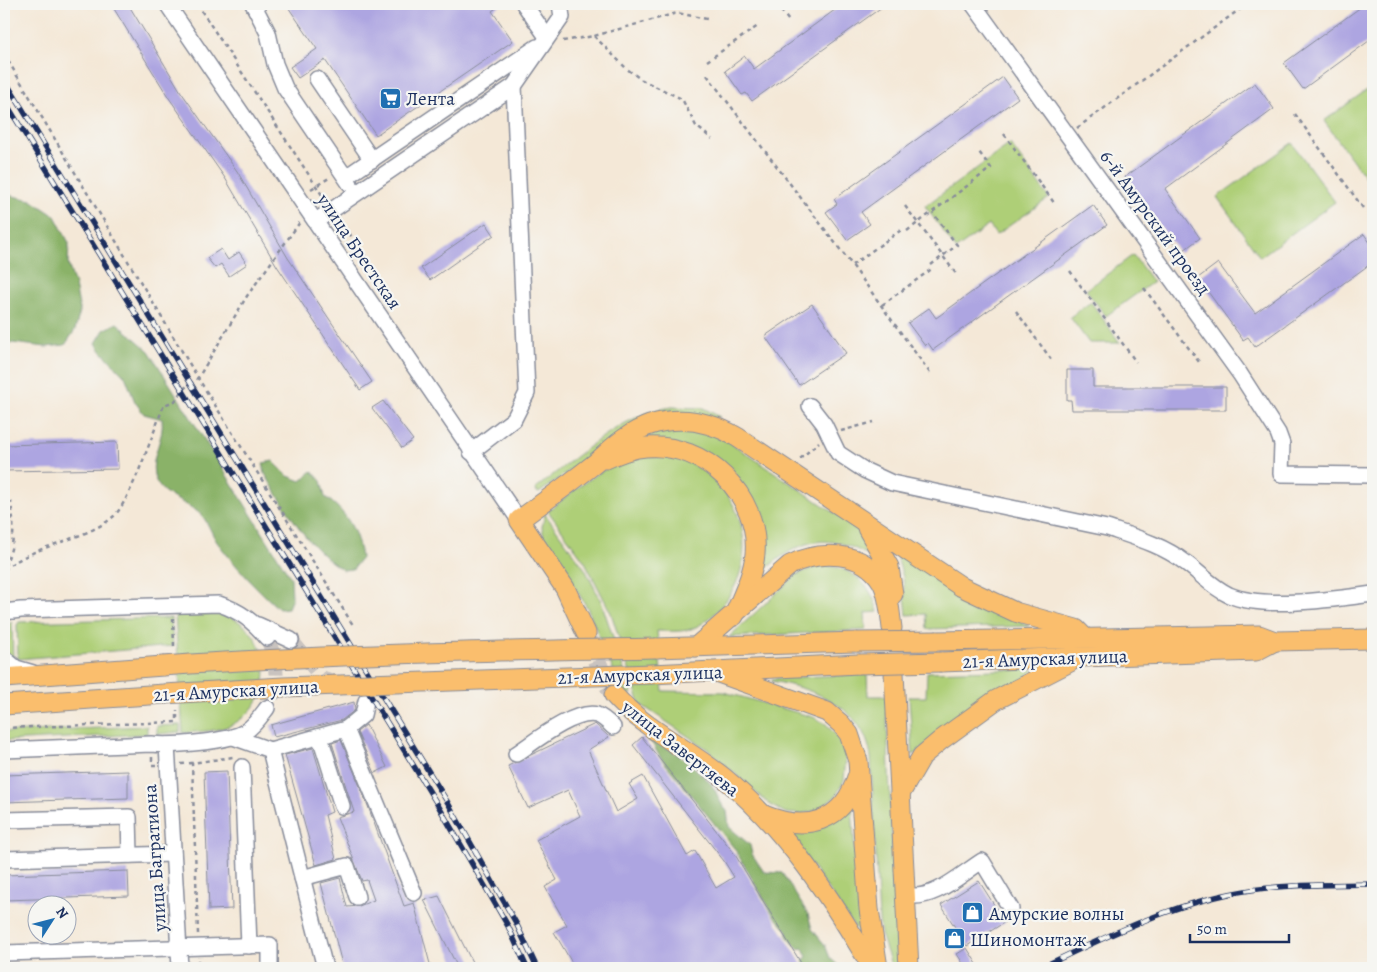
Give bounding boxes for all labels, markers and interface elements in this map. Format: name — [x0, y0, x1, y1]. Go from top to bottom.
supermarket icon: Лента — [378, 86, 402, 110]
place label: Лента — [406, 86, 455, 112]
street label: 6-й Амурский проезд — [1094, 145, 1217, 300]
street label: улица Брестская — [310, 188, 408, 315]
street label: 21-я Амурская улица — [962, 643, 1128, 675]
street label: 21-я Амурская улица — [557, 659, 723, 691]
street label: 21-я Амурская улица — [153, 674, 319, 708]
street label: улица Завертяева — [615, 694, 745, 803]
street label: улица Багратиона — [137, 783, 173, 934]
north arrow — [28, 894, 78, 944]
shop icon: Амурские волны — [961, 901, 985, 925]
place label: Амурские волны — [988, 901, 1125, 927]
text: N — [51, 903, 73, 922]
scale bar — [1190, 912, 1288, 944]
text: 50 m — [1197, 919, 1227, 939]
shop icon: Шиномонтаж — [942, 927, 966, 951]
place label: Шиномонтаж — [970, 927, 1087, 953]

